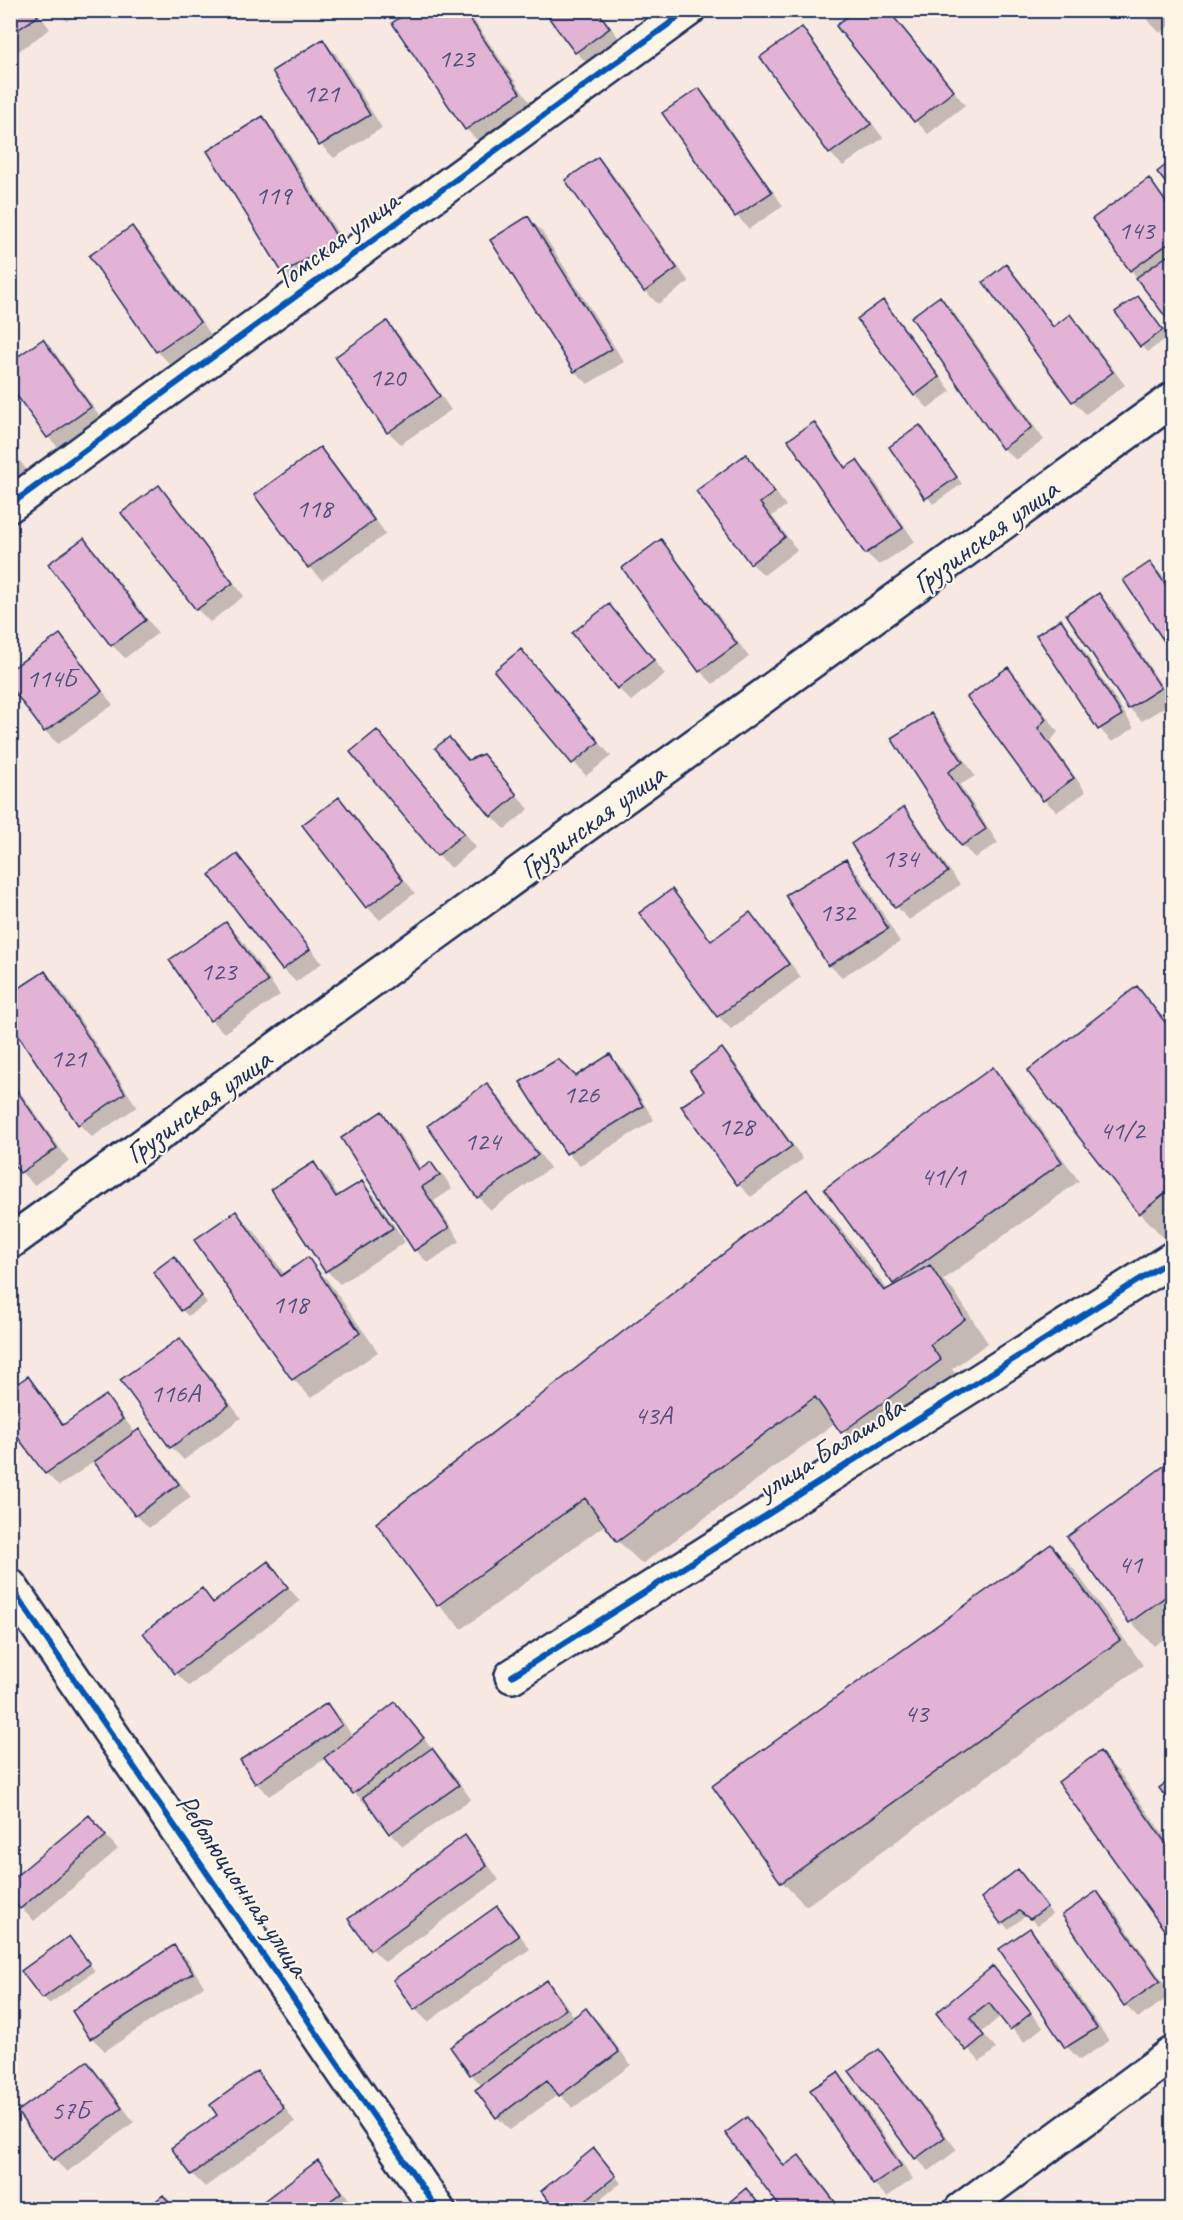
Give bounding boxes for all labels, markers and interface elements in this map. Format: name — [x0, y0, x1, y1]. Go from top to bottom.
house number: 123 — [438, 41, 476, 75]
house number: 121 — [303, 76, 341, 110]
house number: 119 — [255, 178, 293, 212]
street label: Томская улица — [266, 180, 408, 298]
house number: 143 — [1118, 213, 1156, 247]
house number: 120 — [369, 360, 407, 394]
street label: Грузинская улица — [904, 469, 1067, 602]
house number: 118 — [296, 491, 335, 525]
house number: 114Б — [26, 661, 80, 695]
street label: Грузинская улица — [511, 754, 674, 887]
house number: 134 — [882, 841, 921, 875]
house number: 132 — [819, 895, 857, 929]
house number: 123 — [200, 954, 238, 988]
street label: Грузинская улица — [117, 1039, 280, 1172]
house number: 121 — [50, 1041, 88, 1075]
house number: 126 — [563, 1077, 600, 1111]
house number: 128 — [718, 1109, 757, 1143]
house number: 41/2 — [1099, 1113, 1147, 1147]
house number: 124 — [464, 1124, 503, 1158]
house number: 41/1 — [920, 1159, 968, 1193]
house number: 118 — [272, 1287, 311, 1321]
house number: 116А — [150, 1376, 201, 1410]
street label: улица Балашова — [748, 1387, 912, 1509]
house number: 43А — [634, 1398, 673, 1432]
house number: 41 — [1118, 1547, 1144, 1581]
house number: 43 — [904, 1696, 930, 1730]
street label: Революционная улица — [168, 1786, 319, 1985]
house number: 57Б — [51, 2093, 93, 2127]

